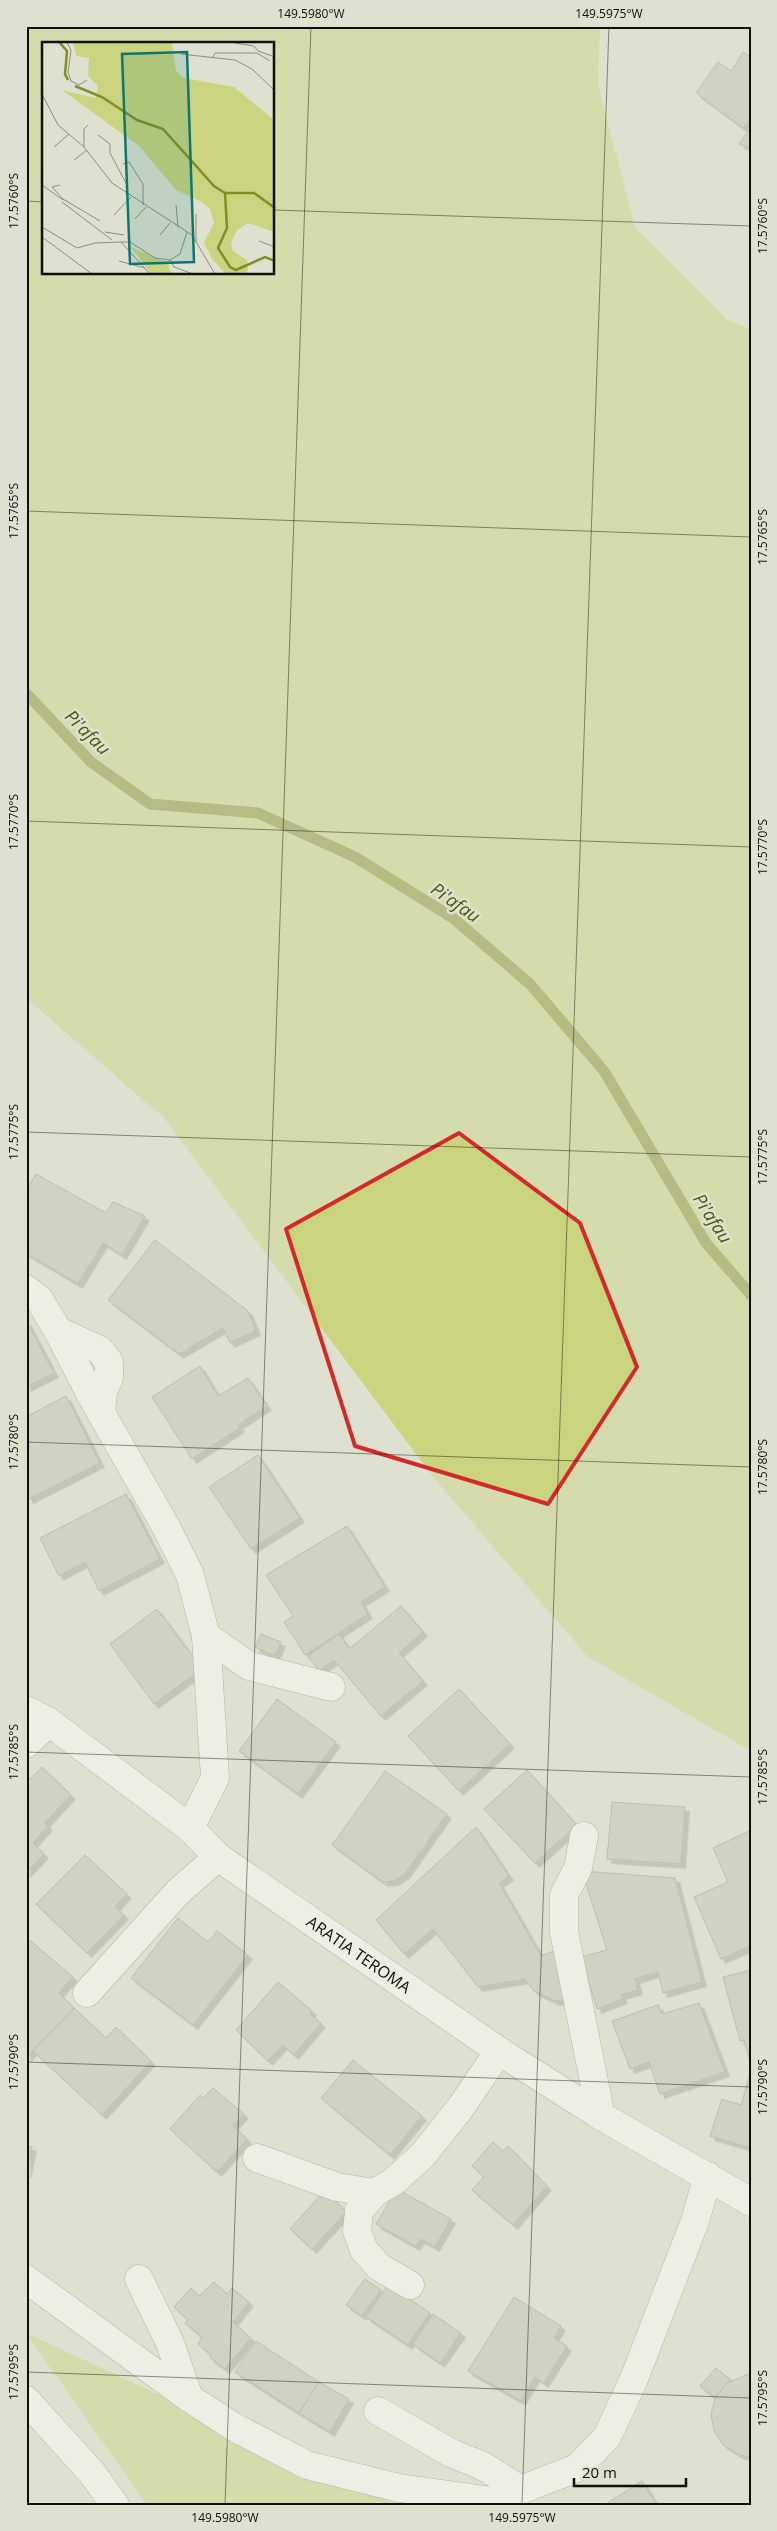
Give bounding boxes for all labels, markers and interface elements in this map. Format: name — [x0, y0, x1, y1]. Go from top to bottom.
text: 149.5980°W — [277, 5, 345, 22]
text: 149.5975°W — [575, 5, 643, 22]
inset map — [42, 42, 275, 275]
text: 17.5760°S — [5, 173, 22, 229]
text: 17.5760°S — [754, 198, 771, 254]
text: 17.5765°S — [5, 483, 22, 539]
text: 17.5765°S — [754, 509, 771, 565]
water label: Pi'afau — [60, 704, 116, 760]
text: 17.5770°S — [5, 794, 22, 850]
text: 17.5770°S — [754, 819, 771, 875]
water label: Pi'afau — [427, 876, 485, 928]
text: 17.5775°S — [5, 1104, 22, 1160]
text: 17.5775°S — [754, 1129, 771, 1185]
water label: Pi'afau — [688, 1188, 738, 1248]
text: 17.5780°S — [5, 1414, 22, 1470]
text: 17.5780°S — [754, 1439, 771, 1495]
text: 17.5785°S — [5, 1724, 22, 1780]
text: 17.5785°S — [754, 1749, 771, 1805]
street label: ARATIA TEROMA — [302, 1911, 416, 1999]
text: 17.5790°S — [5, 2034, 22, 2090]
text: 17.5790°S — [754, 2059, 771, 2115]
text: 17.5795°S — [5, 2344, 22, 2400]
text: 17.5795°S — [754, 2370, 771, 2426]
scale bar — [574, 2456, 687, 2488]
text: 20 m — [582, 2462, 617, 2482]
text: 149.5980°W — [191, 2509, 259, 2526]
text: 149.5975°W — [488, 2509, 556, 2526]

